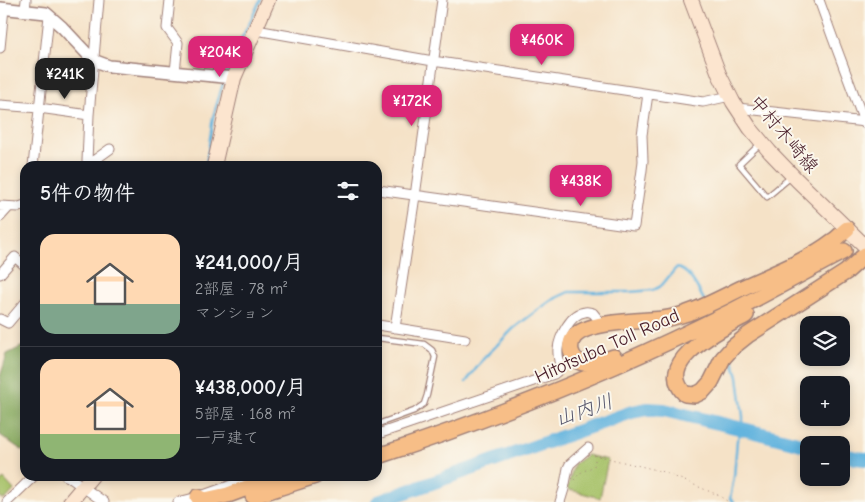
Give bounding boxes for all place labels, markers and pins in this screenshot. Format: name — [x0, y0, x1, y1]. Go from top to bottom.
pin: ¥460K — [507, 23, 577, 66]
pin: ¥204K — [185, 36, 255, 78]
pin: ¥241K — [30, 58, 100, 100]
pin: ¥172K — [377, 84, 447, 127]
pin: ¥438K — [546, 164, 616, 207]

